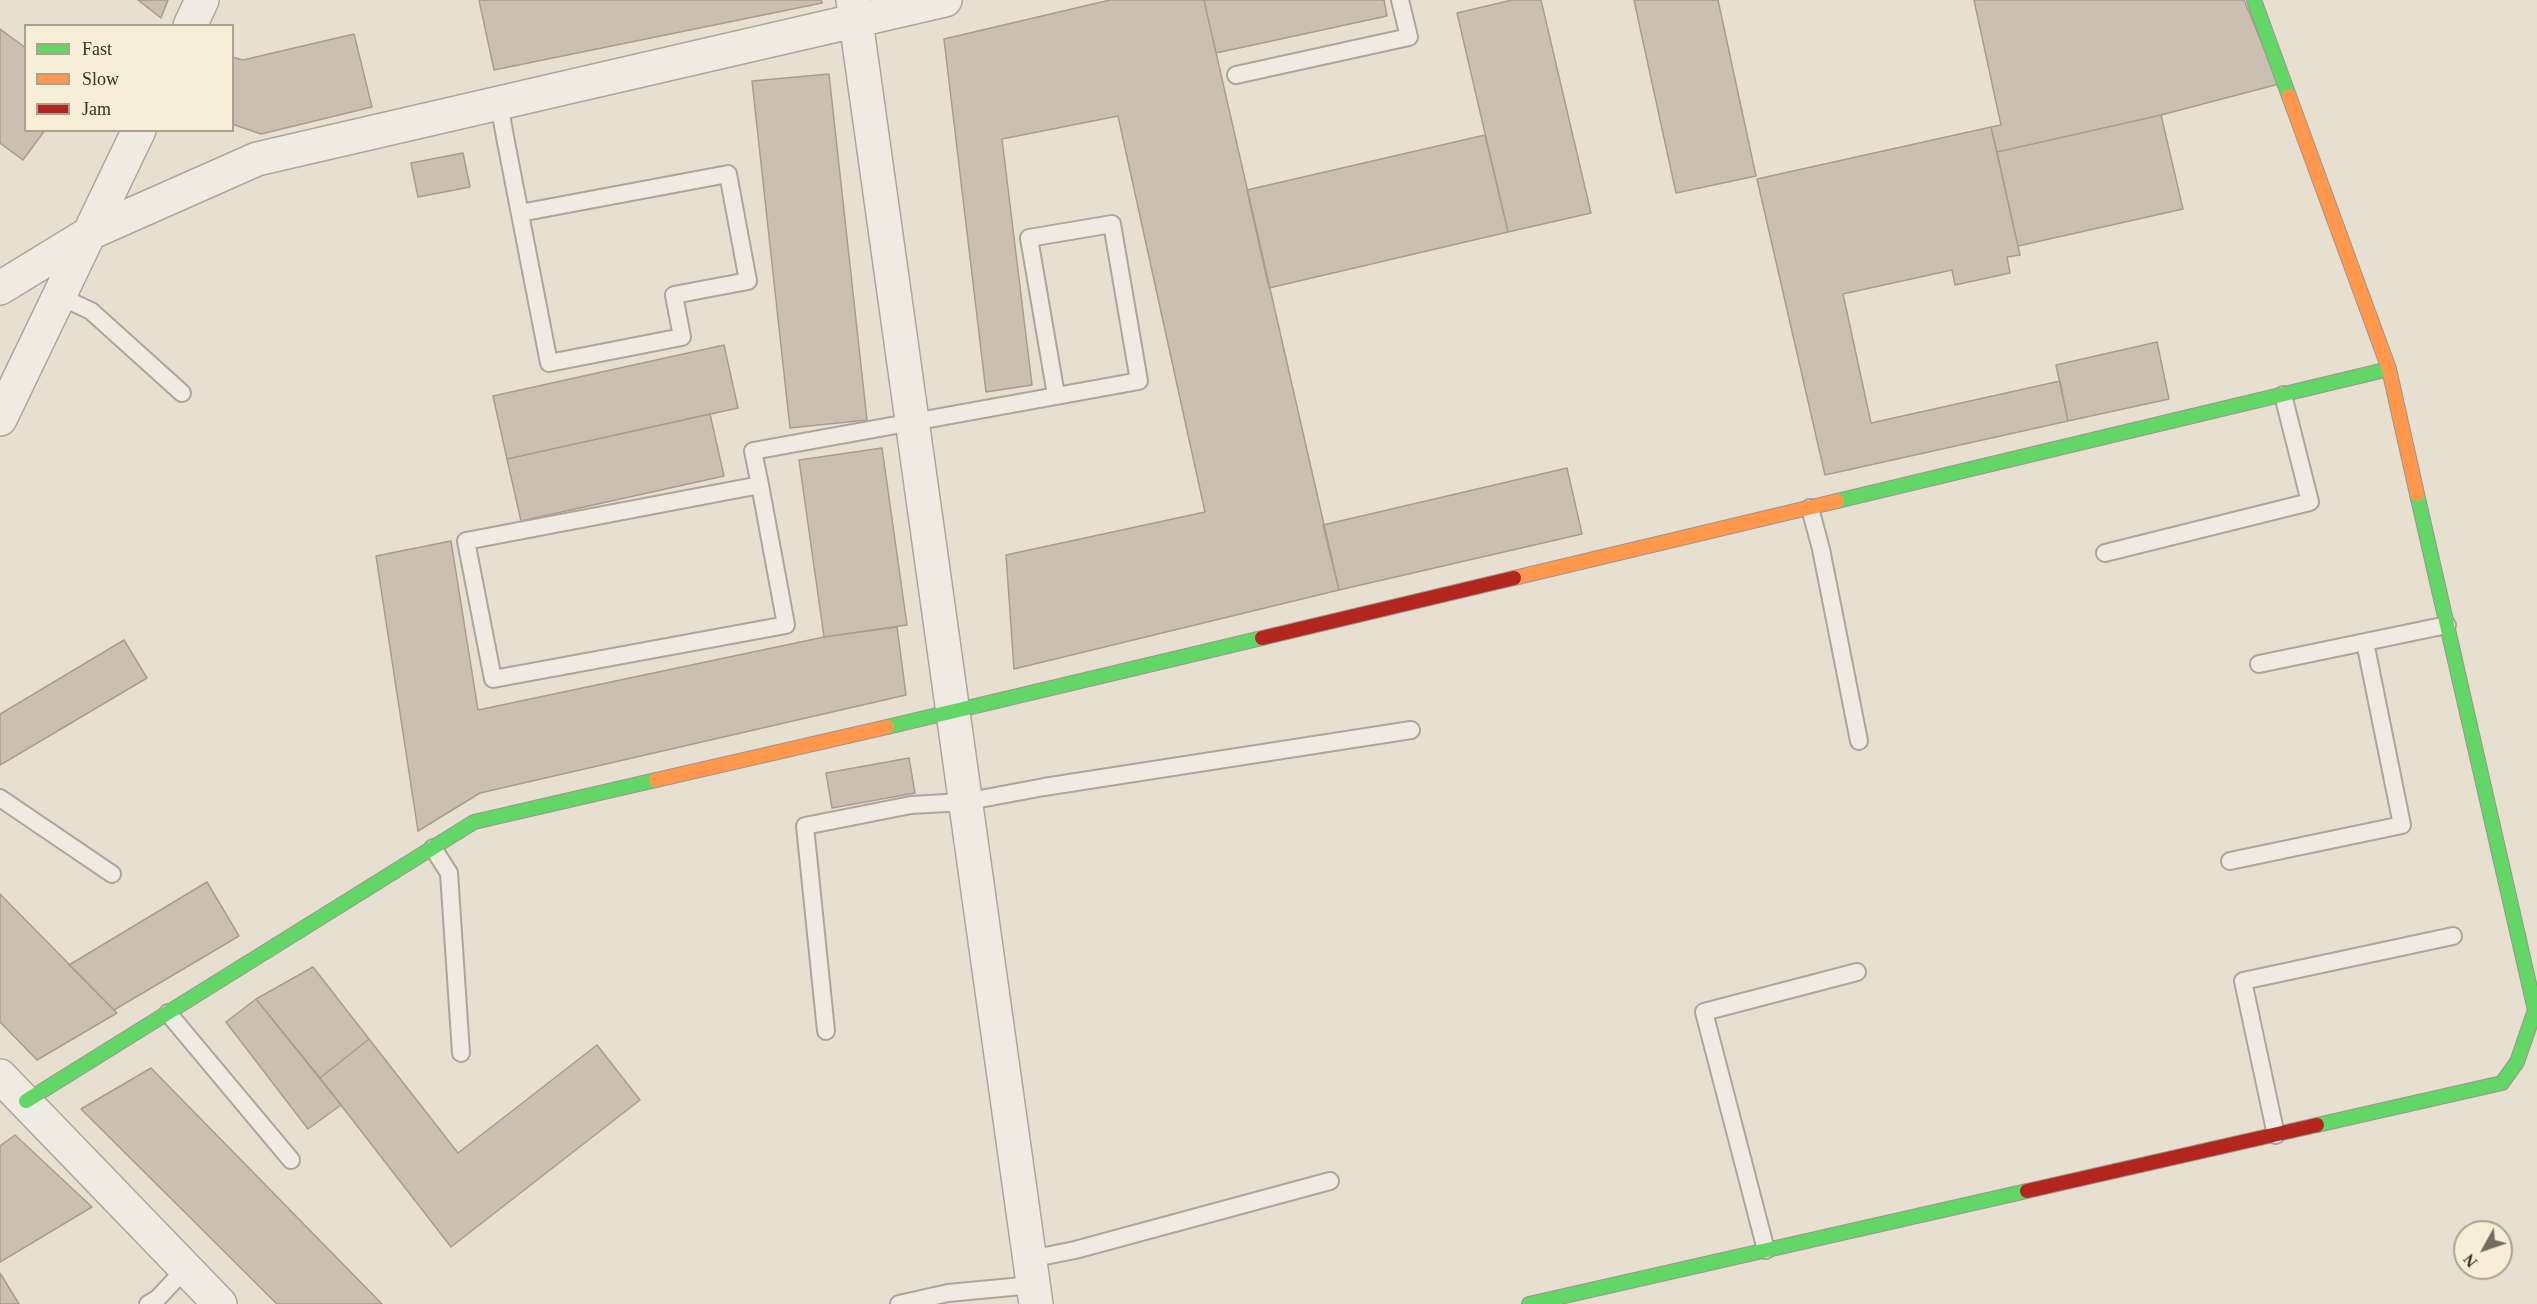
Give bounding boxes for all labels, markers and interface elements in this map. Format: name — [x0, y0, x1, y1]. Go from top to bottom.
legend — [24, 24, 234, 132]
text: Fast — [82, 39, 112, 59]
text: Slow — [82, 69, 119, 89]
text: Jam — [82, 99, 111, 119]
north arrow — [2453, 1220, 2513, 1280]
text: N — [2460, 1251, 2481, 1270]

